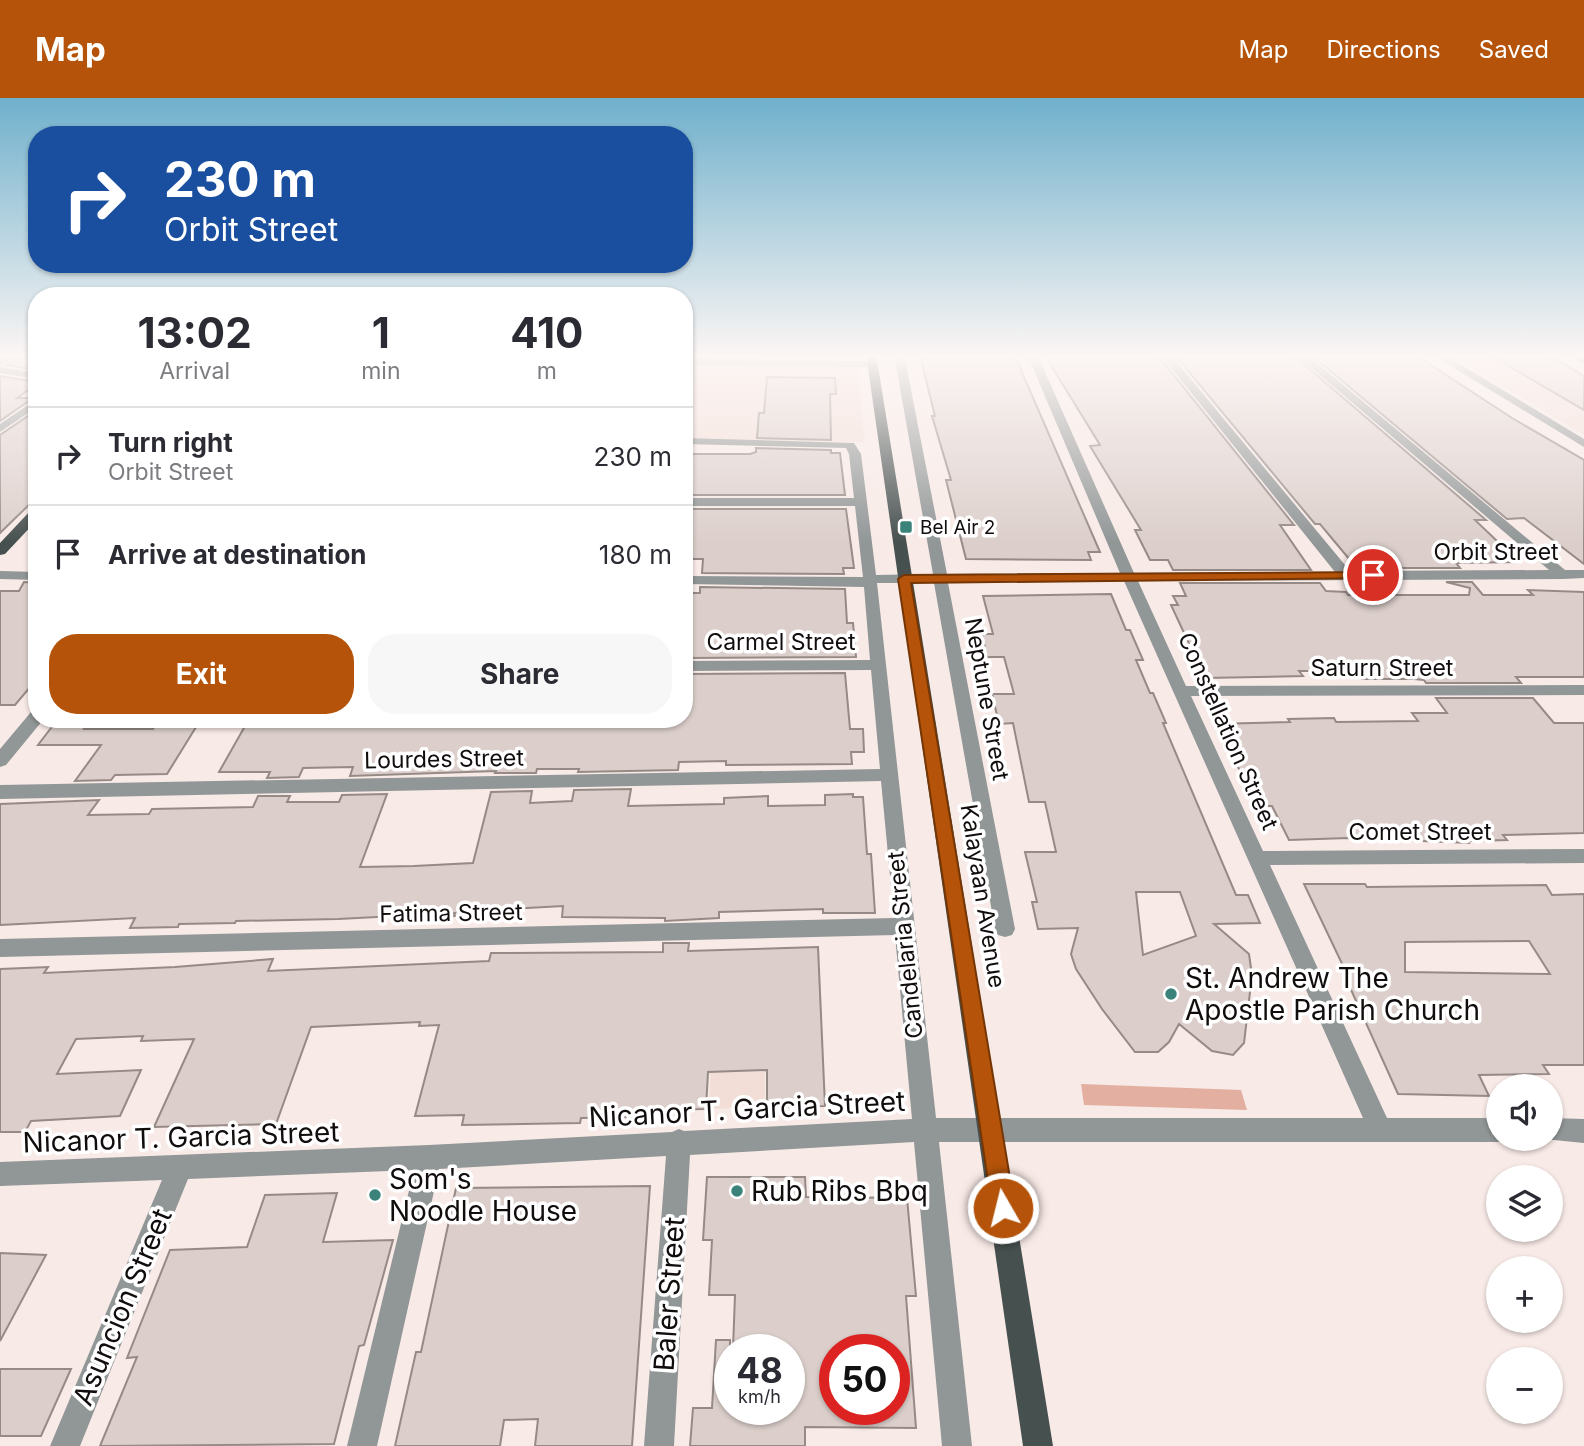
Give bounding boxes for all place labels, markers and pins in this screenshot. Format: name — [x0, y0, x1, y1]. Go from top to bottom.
place label: Bel Air 2 — [920, 516, 995, 539]
marker: Bel Air 2 — [898, 519, 914, 535]
pin — [1343, 545, 1403, 605]
place label: St. Andrew The Apostle Parish Church — [1185, 961, 1480, 1027]
marker: St. Andrew The Apostle Parish Church — [1163, 986, 1179, 1002]
place label: Som's Noodle House — [389, 1162, 577, 1228]
place label: Rub Ribs Bbq — [751, 1174, 928, 1208]
marker: Rub Ribs Bbq — [729, 1183, 745, 1199]
marker: Som's Noodle House — [367, 1187, 383, 1203]

